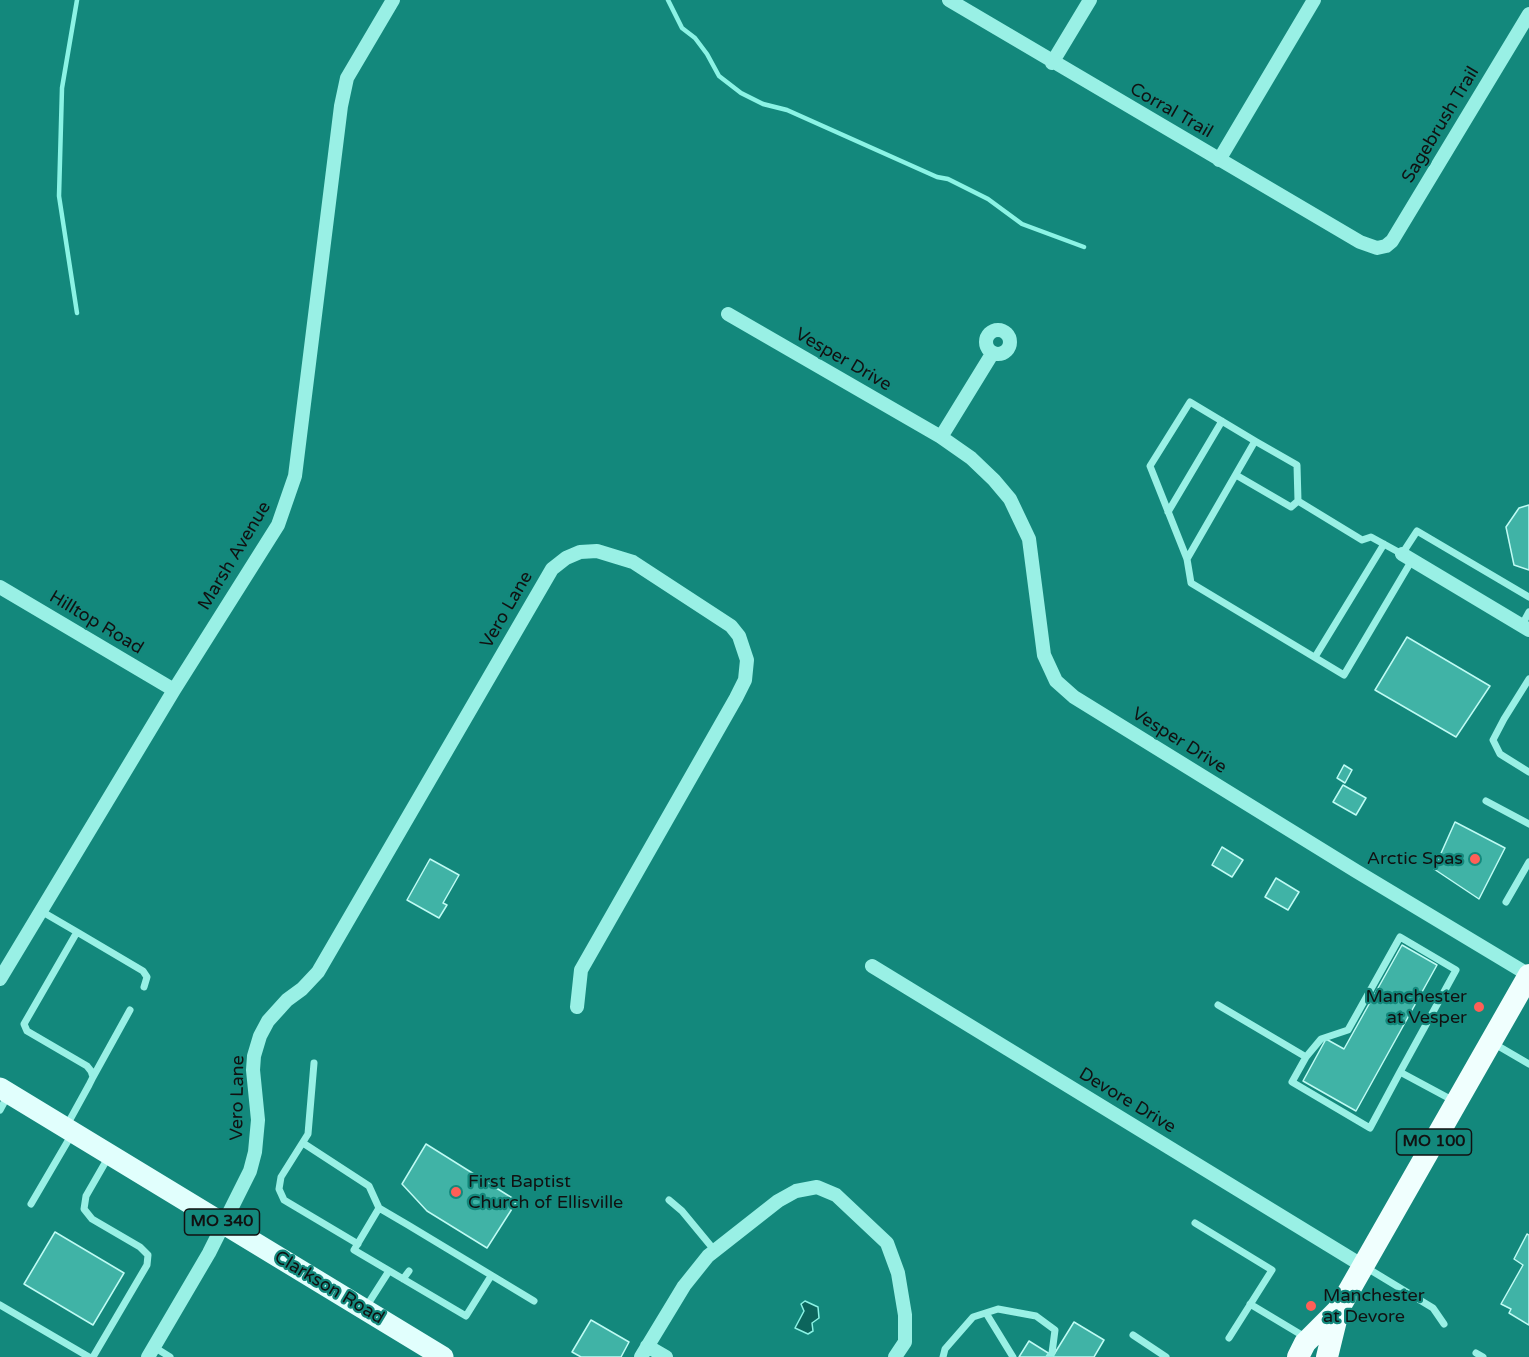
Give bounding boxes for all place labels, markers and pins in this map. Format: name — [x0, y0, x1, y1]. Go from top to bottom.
place label: Arctic Spas — [1367, 848, 1463, 870]
marker: Arctic Spas — [1468, 852, 1482, 866]
place label: Manchester at Vesper — [1365, 986, 1467, 1028]
marker: Manchester at Vesper — [1472, 1000, 1486, 1014]
place label: First Baptist Church of Ellisville — [468, 1171, 623, 1214]
marker: First Baptist Church of Ellisville — [449, 1185, 463, 1199]
place label: Manchester at Devore — [1323, 1285, 1425, 1328]
marker: Manchester at Devore — [1304, 1299, 1318, 1313]

